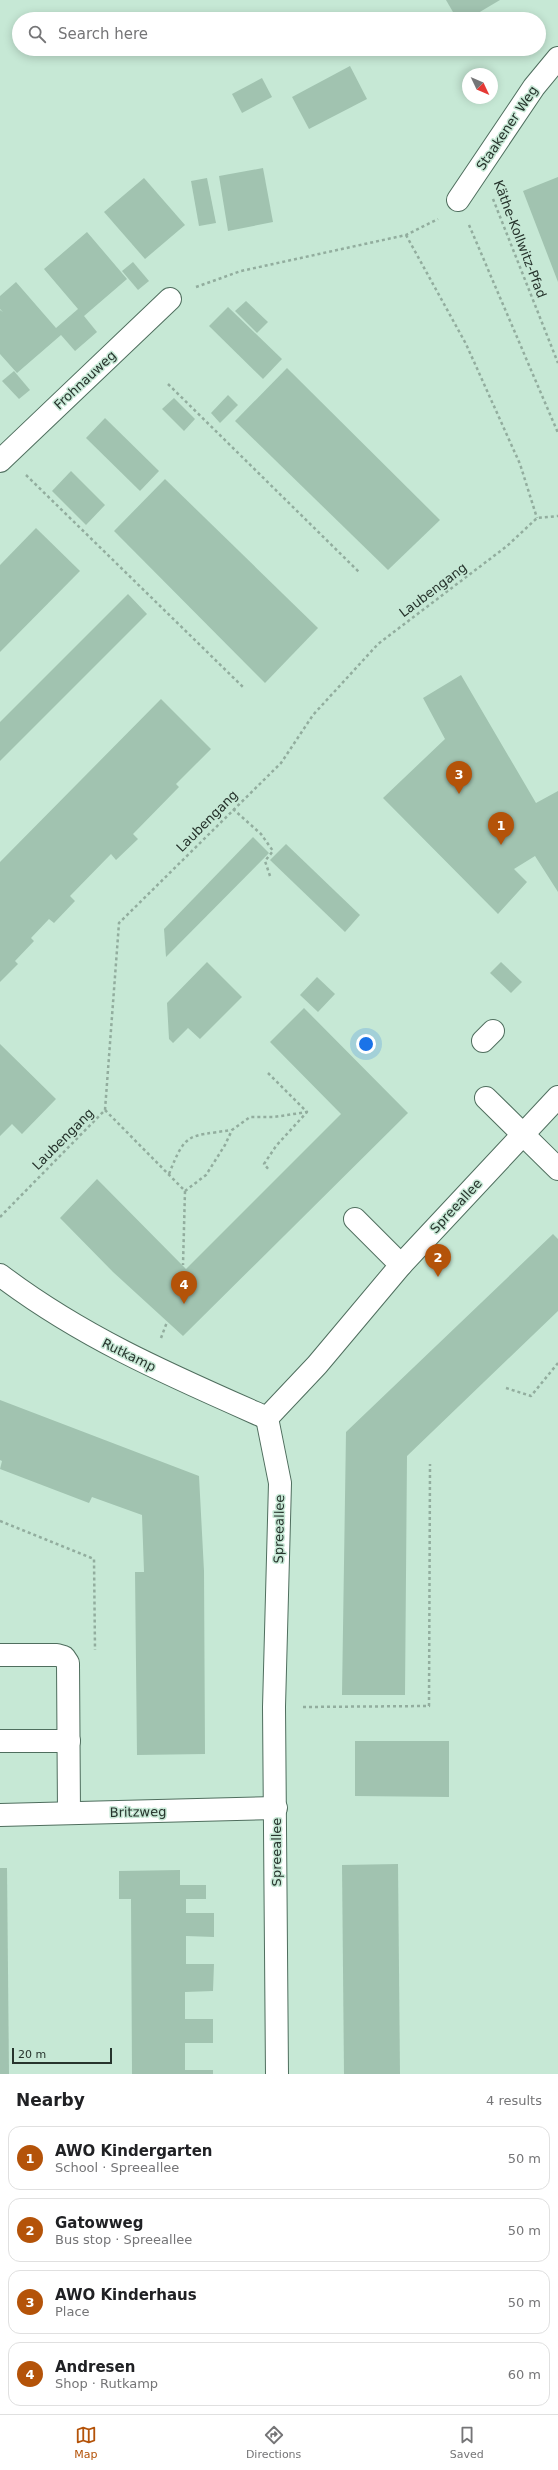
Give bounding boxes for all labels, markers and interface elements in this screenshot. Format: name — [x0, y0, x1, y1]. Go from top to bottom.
search box — [12, 12, 546, 56]
icon: search — [26, 23, 48, 45]
text: Search here — [58, 25, 148, 43]
north arrow — [462, 68, 498, 104]
street label: Staakener Weg — [473, 83, 541, 173]
street label: Käthe-Kollwitz-Pfad — [491, 178, 549, 300]
street label: Frohnauweg — [51, 348, 119, 412]
street label: Laubengang — [396, 560, 470, 620]
pin: 3 — [446, 761, 472, 794]
street label: Laubengang — [173, 787, 241, 855]
pin: 1 — [488, 812, 514, 845]
your location — [356, 1034, 376, 1054]
street label: Laubengang — [29, 1105, 97, 1173]
street label: Spreeallee — [427, 1176, 485, 1236]
pin: 2 — [425, 1244, 451, 1277]
pin: 4 — [171, 1271, 197, 1304]
street label: Rutkamp — [100, 1336, 158, 1374]
street label: Spreeallee — [271, 1494, 287, 1564]
street label: Britzweg — [110, 1804, 166, 1820]
street label: Spreeallee — [269, 1818, 284, 1886]
scale bar — [12, 2046, 112, 2065]
text: 20 m — [18, 2048, 46, 2061]
text: Nearby — [16, 2090, 85, 2110]
text: 4 results — [486, 2093, 542, 2108]
text: AWO Kindergarten — [55, 2142, 213, 2160]
text: 1 — [25, 2151, 35, 2166]
text: 50 m — [508, 2151, 541, 2166]
text: School · Spreeallee — [55, 2160, 179, 2175]
text: Gatowweg — [55, 2214, 144, 2232]
text: 2 — [25, 2223, 35, 2238]
text: 50 m — [508, 2223, 541, 2238]
text: Bus stop · Spreeallee — [55, 2232, 192, 2247]
text: AWO Kinderhaus — [55, 2286, 197, 2304]
text: 3 — [25, 2295, 35, 2310]
text: 50 m — [508, 2295, 541, 2310]
text: Place — [55, 2304, 90, 2319]
text: Andresen — [55, 2358, 135, 2376]
text: 4 — [25, 2367, 35, 2382]
text: 60 m — [508, 2367, 541, 2382]
text: Shop · Rutkamp — [55, 2376, 158, 2391]
tab: Map — [74, 2424, 97, 2461]
tab: Directions — [246, 2424, 301, 2461]
tab: Saved — [450, 2424, 484, 2461]

